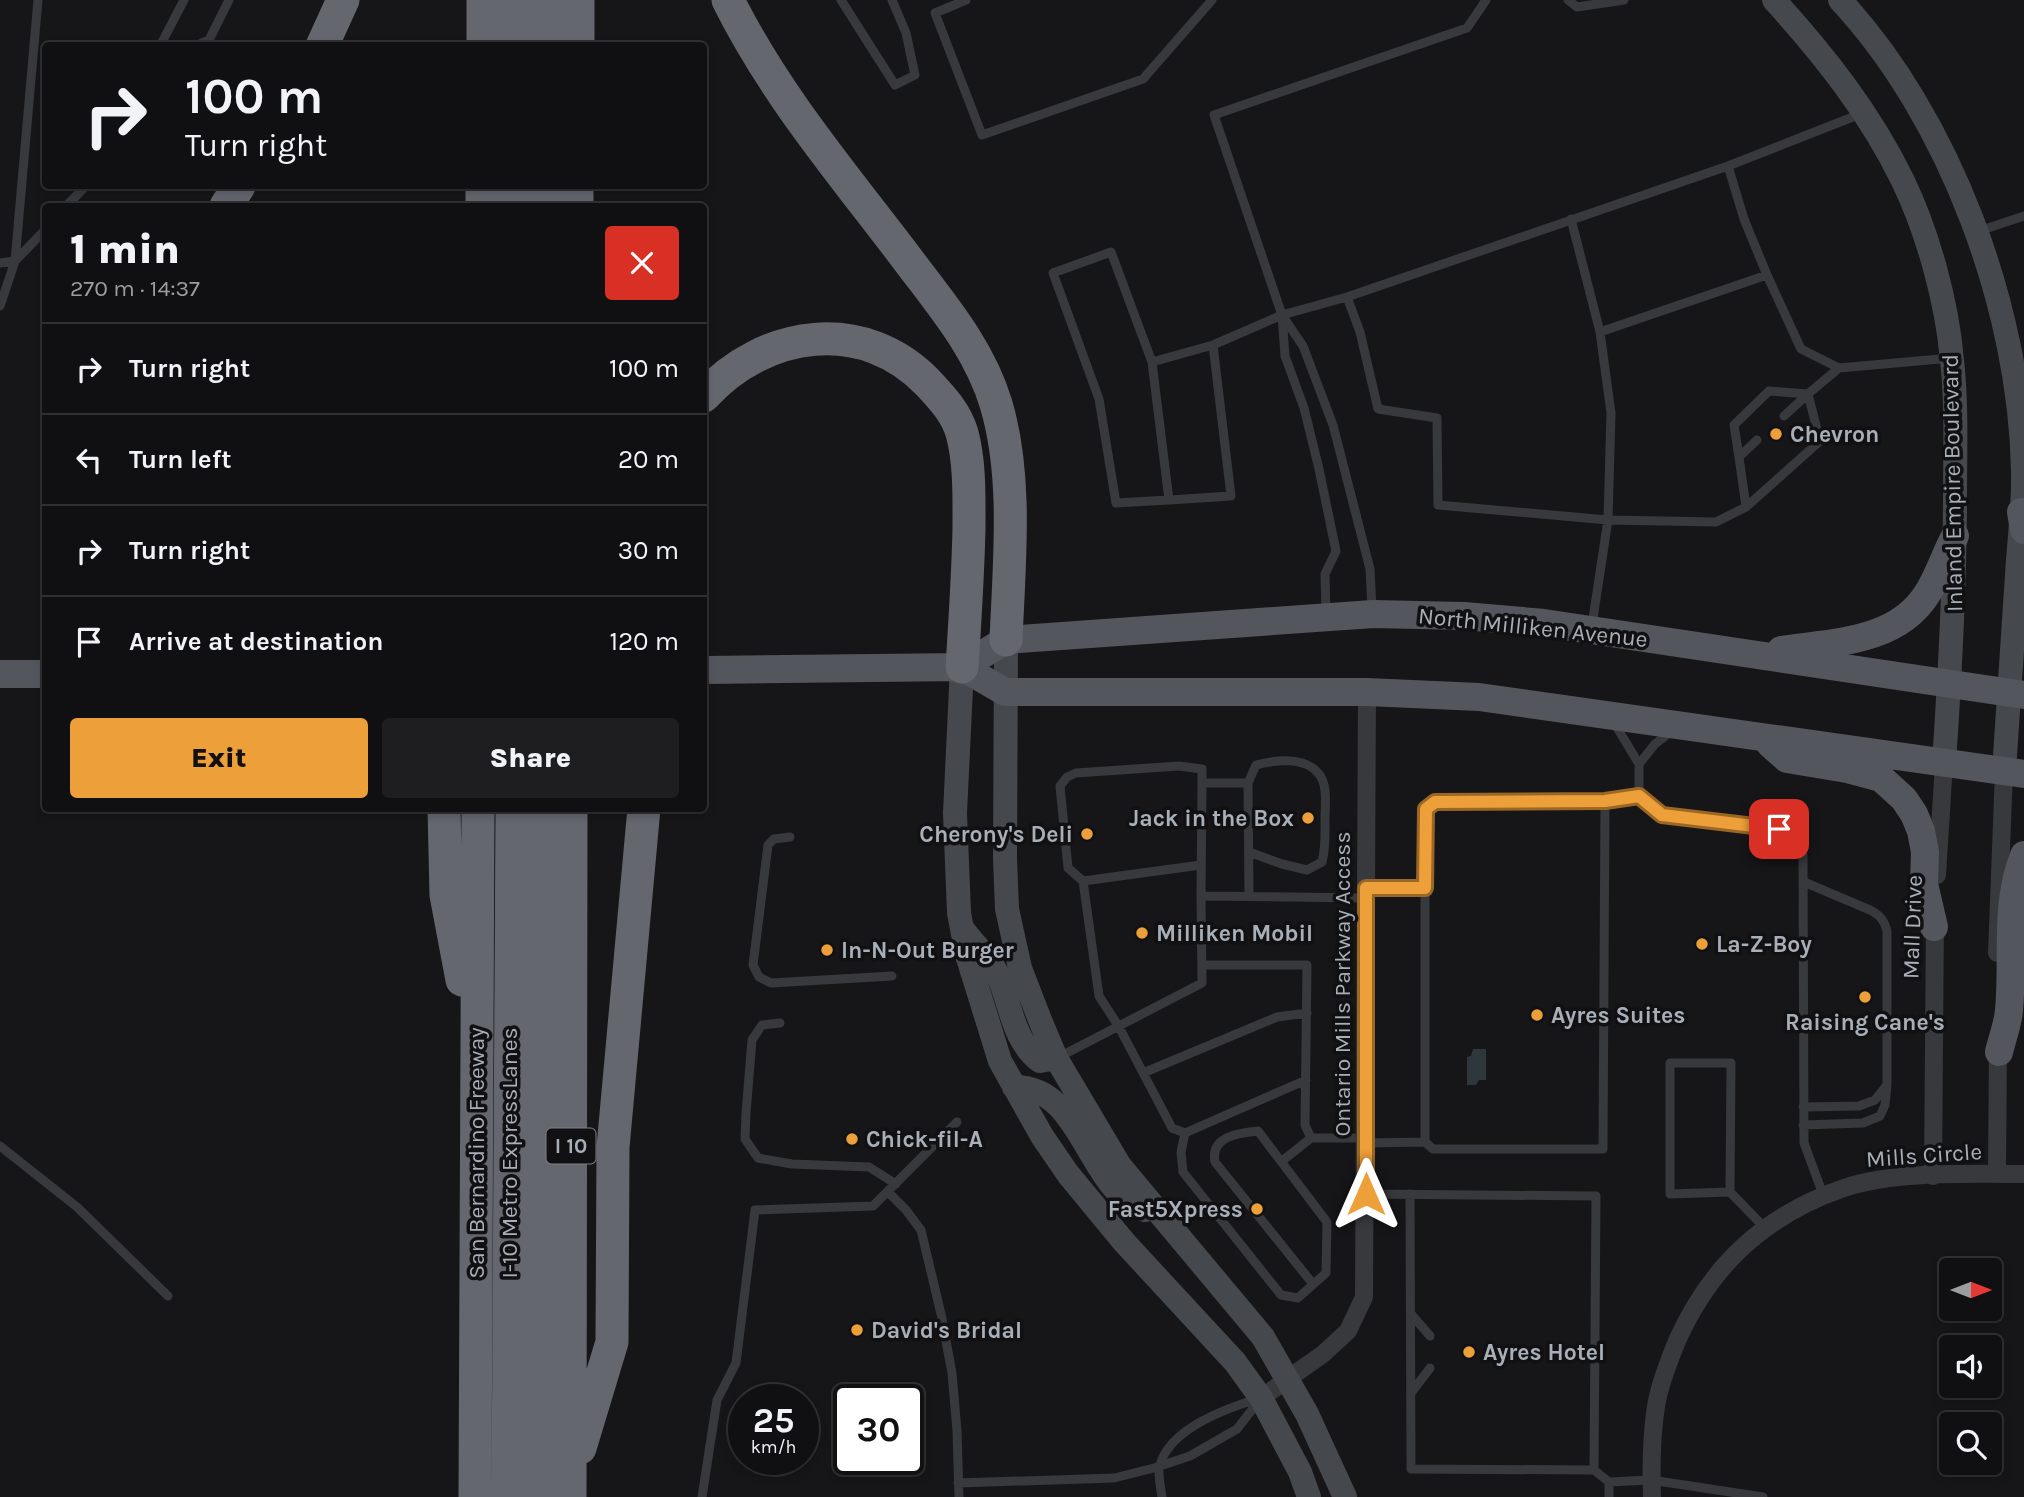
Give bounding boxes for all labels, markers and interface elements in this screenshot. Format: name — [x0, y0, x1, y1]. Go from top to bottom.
text: 100 m — [185, 68, 323, 125]
icon: right — [70, 70, 161, 161]
text: Turn right — [185, 127, 327, 164]
text: 1 min — [70, 224, 180, 274]
button: close — [605, 226, 679, 300]
text: 270 m · 14:37 — [70, 275, 200, 302]
icon: right — [70, 350, 108, 388]
text: Turn right — [129, 353, 250, 384]
text: 100 m — [609, 353, 679, 384]
street label: Inland Empire Boulevard — [1937, 354, 1968, 612]
place label: Chevron — [1790, 421, 1879, 448]
marker: Chevron — [1768, 426, 1784, 442]
icon: left — [70, 441, 108, 479]
text: Turn left — [129, 444, 231, 475]
text: 20 m — [618, 444, 679, 475]
icon: right — [70, 532, 108, 570]
text: Turn right — [129, 535, 250, 566]
text: 30 m — [618, 535, 679, 566]
street label: North Milliken Avenue — [1417, 602, 1649, 653]
icon: arrive — [70, 623, 108, 661]
text: Arrive at destination — [129, 626, 383, 657]
text: 120 m — [609, 626, 679, 657]
button: Exit — [70, 718, 368, 798]
button: Share — [382, 718, 679, 798]
pin — [1749, 799, 1809, 859]
place label: Jack in the Box — [1129, 805, 1294, 832]
marker: Jack in the Box — [1300, 810, 1316, 826]
icon: arrive — [1760, 810, 1798, 848]
place label: Cherony's Deli — [919, 821, 1073, 848]
marker: Cherony's Deli — [1079, 826, 1095, 842]
street label: Ontario Mills Parkway Access — [1329, 831, 1356, 1137]
street label: Mall Drive — [1897, 874, 1928, 980]
place label: Milliken Mobil — [1156, 920, 1313, 947]
marker: Milliken Mobil — [1134, 925, 1150, 941]
place label: La-Z-Boy — [1716, 931, 1812, 958]
marker: La-Z-Boy — [1694, 936, 1710, 952]
place label: In-N-Out Burger — [841, 937, 1014, 964]
marker: In-N-Out Burger — [819, 942, 835, 958]
marker: Raising Cane's — [1857, 989, 1873, 1005]
place label: Ayres Suites — [1551, 1002, 1685, 1029]
marker: Ayres Suites — [1529, 1007, 1545, 1023]
place label: Raising Cane's — [1785, 1009, 1945, 1036]
street label: San Bernardino Freeway — [463, 1027, 490, 1279]
street label: I-10 Metro ExpressLanes — [496, 1027, 523, 1279]
place label: Chick-fil-A — [866, 1126, 983, 1153]
road number: I 10 — [546, 1128, 596, 1164]
marker: Chick-fil-A — [844, 1131, 860, 1147]
street label: Mills Circle — [1865, 1138, 1983, 1173]
position arrow — [1329, 1157, 1403, 1231]
place label: Fast5Xpress — [1108, 1196, 1243, 1223]
marker: Fast5Xpress — [1249, 1201, 1265, 1217]
north arrow — [1939, 1258, 2002, 1321]
map controls — [1939, 1258, 2002, 1475]
place label: David's Bridal — [871, 1317, 1022, 1344]
marker: David's Bridal — [849, 1322, 865, 1338]
button: sound — [1939, 1335, 2002, 1398]
place label: Ayres Hotel — [1483, 1339, 1605, 1366]
marker: Ayres Hotel — [1461, 1344, 1477, 1360]
speed limit sign: 30 — [833, 1384, 924, 1475]
text: 25 — [753, 1400, 794, 1441]
button: search — [1939, 1412, 2002, 1475]
text: km/h — [751, 1436, 796, 1458]

